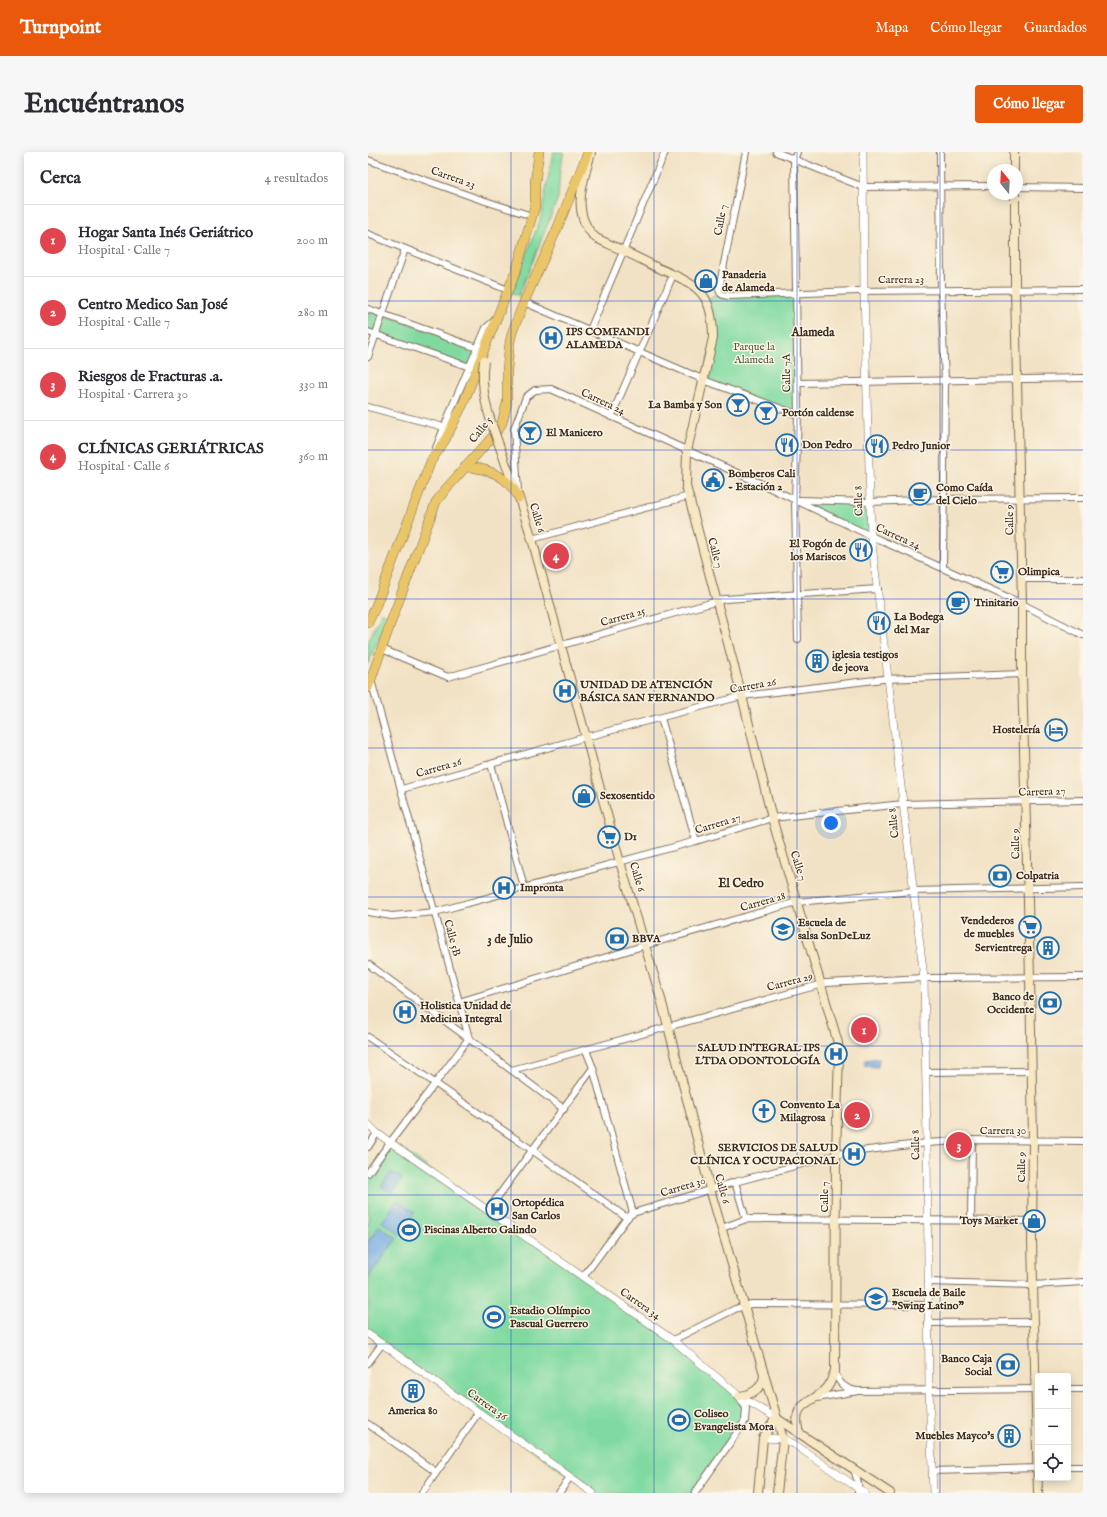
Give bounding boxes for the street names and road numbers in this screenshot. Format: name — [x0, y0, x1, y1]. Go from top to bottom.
street label: Carrera 23 — [429, 164, 477, 192]
street label: Calle 7 — [711, 203, 731, 237]
street label: Carrera 23 — [878, 273, 924, 287]
street label: Calle 7A — [780, 353, 794, 392]
street label: Carrera 24 — [579, 386, 628, 419]
street label: Calle 5 — [466, 414, 496, 446]
street label: Calle 8 — [851, 486, 867, 516]
street label: Calle 6 — [526, 501, 548, 535]
street label: Calle 9 — [1003, 504, 1017, 536]
street label: Carrera 24 — [873, 521, 923, 553]
street label: Calle 7 — [704, 536, 726, 570]
street label: Carrera 25 — [599, 604, 647, 630]
street label: Carrera 26 — [729, 675, 778, 697]
street label: Carrera 26 — [415, 755, 464, 781]
street label: Carrera 27 — [1018, 784, 1066, 800]
street label: Calle 8 — [885, 807, 903, 839]
street label: Carrera 27 — [693, 810, 743, 838]
street label: Calle 9 — [1009, 828, 1023, 860]
street label: Calle 7 — [787, 849, 809, 883]
street label: Calle 6 — [626, 860, 648, 894]
street label: Carrera 28 — [739, 889, 787, 915]
street label: Calle 5B — [440, 918, 464, 958]
street label: Carrera 29 — [766, 969, 815, 995]
street label: Carrera 30 — [980, 1124, 1026, 1138]
street label: Calle 8 — [909, 1130, 923, 1160]
street label: Calle 9 — [1015, 1151, 1029, 1182]
street label: Calle 6 — [711, 1172, 733, 1206]
street label: Carrera 30 — [659, 1174, 707, 1200]
street label: Calle 7 — [818, 1181, 832, 1213]
street label: Carrera 34 — [617, 1285, 664, 1323]
street label: Carrera 36 — [464, 1386, 510, 1424]

